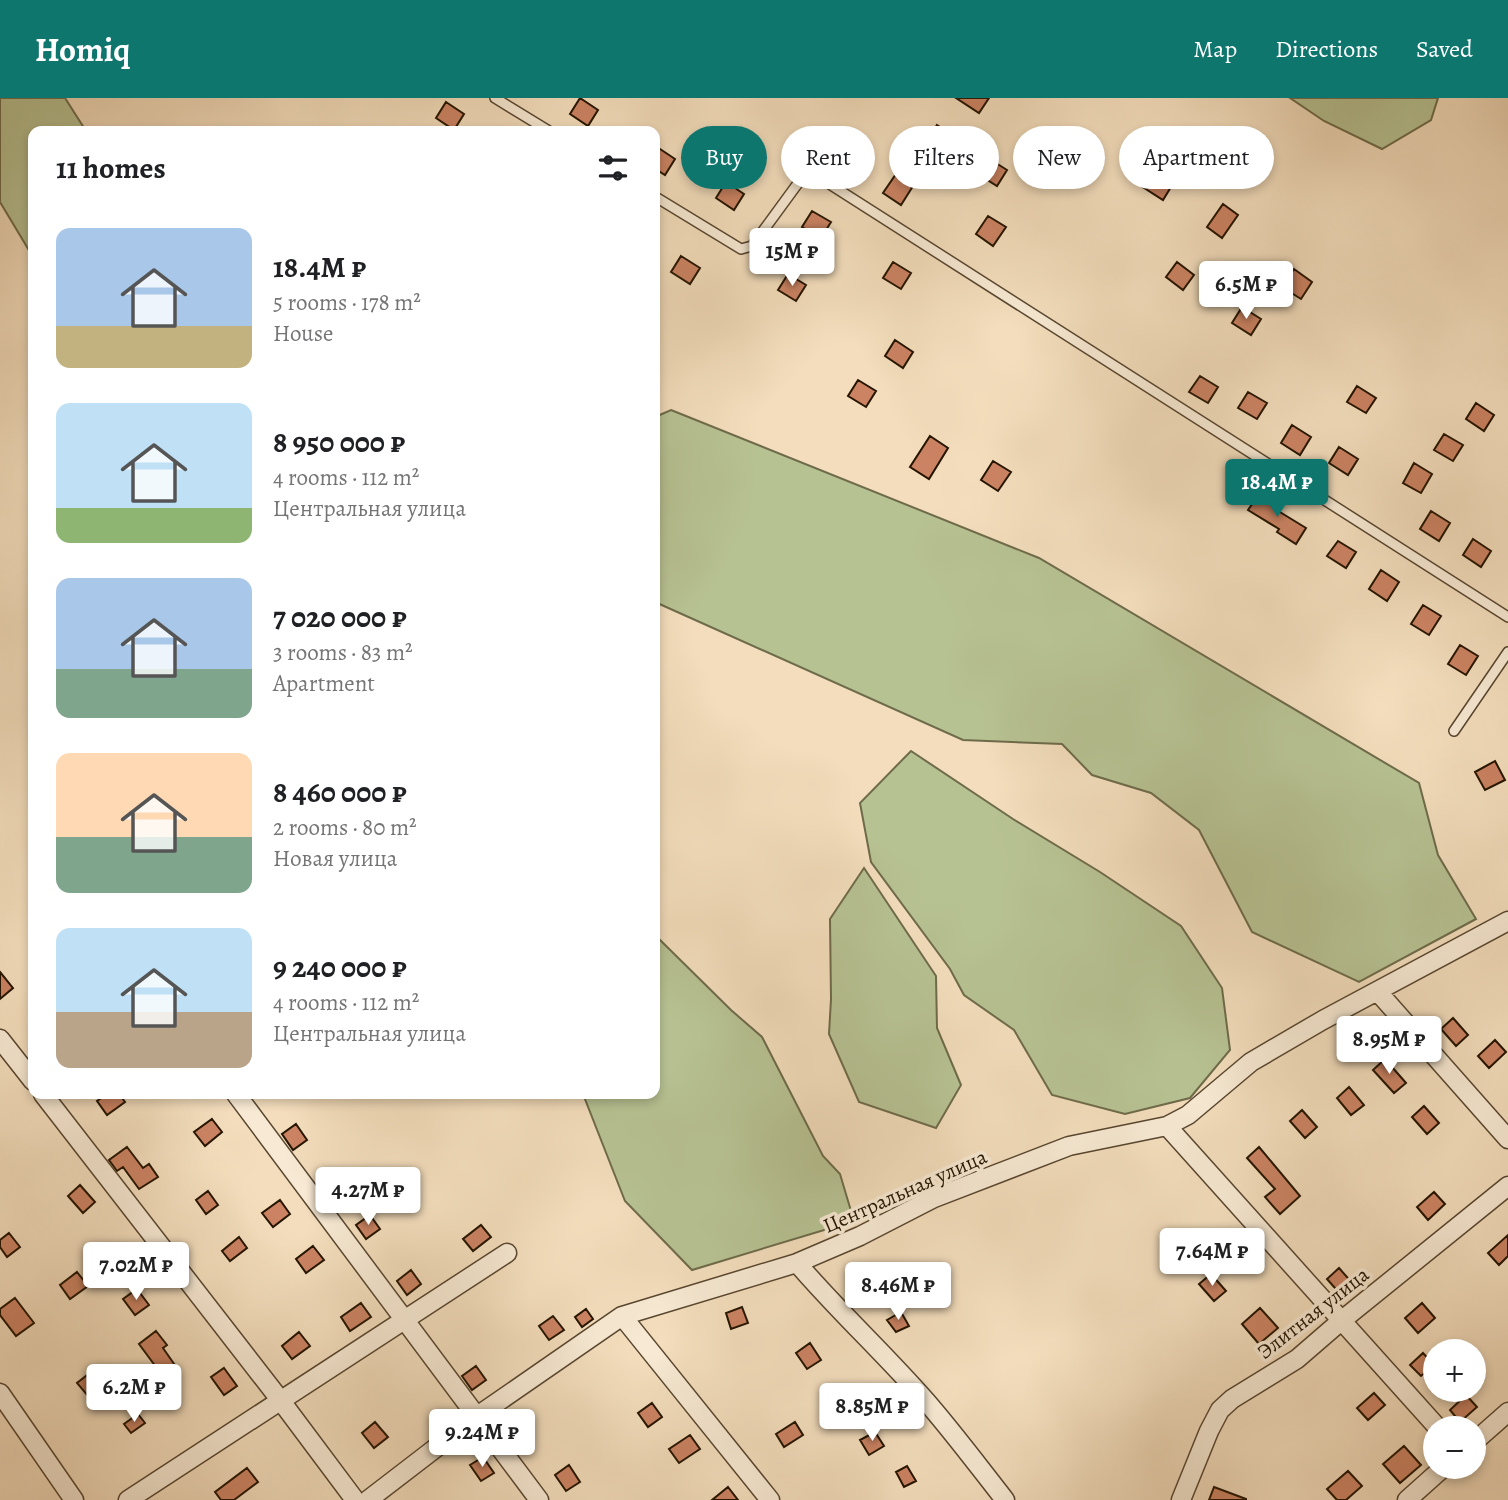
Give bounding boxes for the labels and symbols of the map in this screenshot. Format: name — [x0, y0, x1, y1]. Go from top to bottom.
pin: 15M ₽ — [743, 228, 841, 288]
pin: 6.5M ₽ — [1189, 262, 1303, 321]
pin: 18.4M ₽ — [1212, 460, 1342, 519]
pin: 8.95M ₽ — [1324, 1016, 1454, 1076]
street label: Центральная улица — [819, 1142, 991, 1240]
pin: 4.27M ₽ — [303, 1168, 433, 1227]
pin: 7.64M ₽ — [1147, 1228, 1277, 1288]
pin: 7.02M ₽ — [71, 1242, 201, 1302]
street label: Элитная улица — [1251, 1260, 1375, 1366]
pin: 8.46M ₽ — [833, 1262, 963, 1322]
pin: 6.2M ₽ — [77, 1364, 191, 1424]
pin: 8.85M ₽ — [807, 1384, 937, 1443]
pin: 9.24M ₽ — [417, 1410, 547, 1469]

